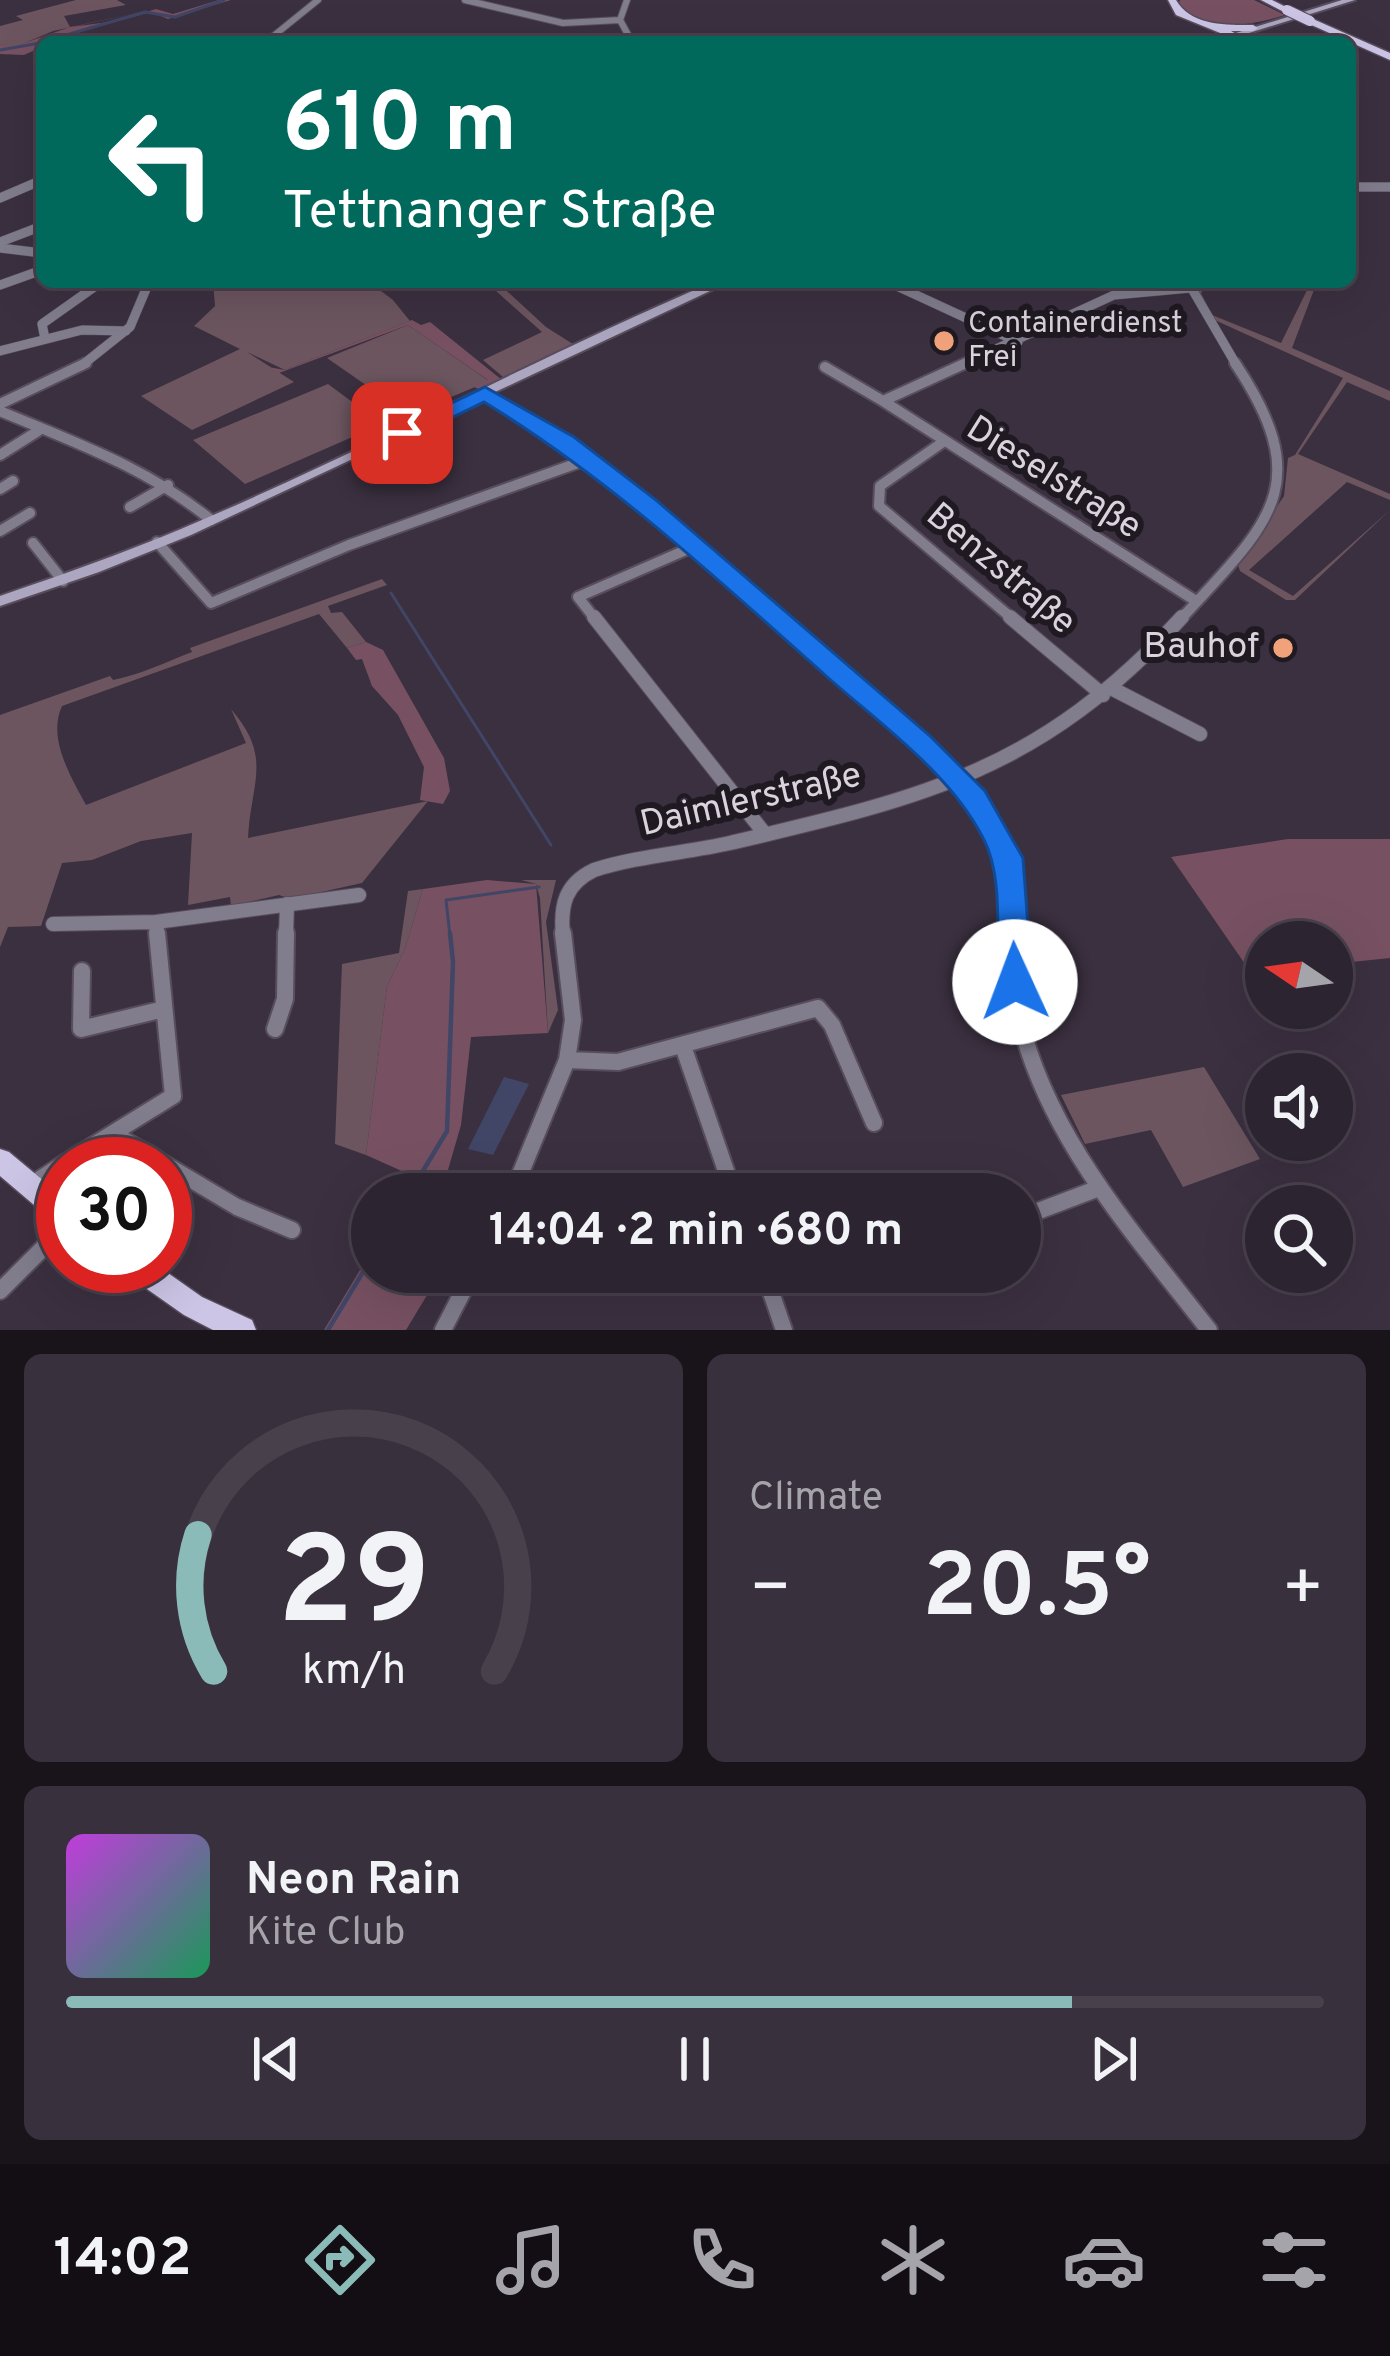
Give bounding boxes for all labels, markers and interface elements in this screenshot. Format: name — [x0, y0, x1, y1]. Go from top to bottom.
text: 610 m — [282, 75, 517, 181]
icon: left — [84, 84, 240, 240]
text: Tettnanger Straße — [282, 179, 717, 248]
place label: Containerdienst Frei — [968, 306, 1183, 377]
marker: Containerdienst Frei — [931, 328, 957, 354]
pin — [351, 382, 453, 484]
icon: arrive — [369, 400, 435, 466]
street label: Dieselstraße — [957, 407, 1149, 551]
street label: Benzstraße — [916, 494, 1084, 646]
place label: Bauhof — [1143, 625, 1259, 671]
marker: Bauhof — [1270, 635, 1296, 661]
street label: Daimlerstraße — [636, 753, 866, 849]
position arrow — [952, 919, 1078, 1045]
north arrow — [1245, 921, 1353, 1029]
map controls — [1245, 921, 1353, 1293]
button: sound — [1245, 1053, 1353, 1161]
speed limit sign: 30 — [36, 1137, 192, 1293]
button: search — [1245, 1185, 1353, 1293]
text: 14:04 · 2 min · 680 m — [489, 1204, 903, 1261]
text: Climate — [749, 1475, 883, 1524]
text: 29 — [277, 1510, 430, 1668]
text: 20.5° — [922, 1535, 1151, 1648]
text: − — [749, 1550, 792, 1633]
text: + — [1281, 1550, 1324, 1633]
text: km/h — [301, 1645, 406, 1699]
text: Neon Rain — [246, 1853, 462, 1910]
text: Kite Club — [246, 1910, 405, 1959]
icon: previous — [243, 2026, 309, 2092]
icon: pause — [662, 2026, 728, 2092]
icon: next — [1081, 2026, 1147, 2092]
icon: directions — [298, 2218, 382, 2302]
icon: music — [489, 2218, 573, 2302]
icon: phone — [680, 2218, 764, 2302]
icon: climate — [871, 2218, 955, 2302]
icon: car — [1062, 2218, 1146, 2302]
icon: filters — [1252, 2218, 1336, 2302]
text: 14:02 — [53, 2226, 191, 2295]

